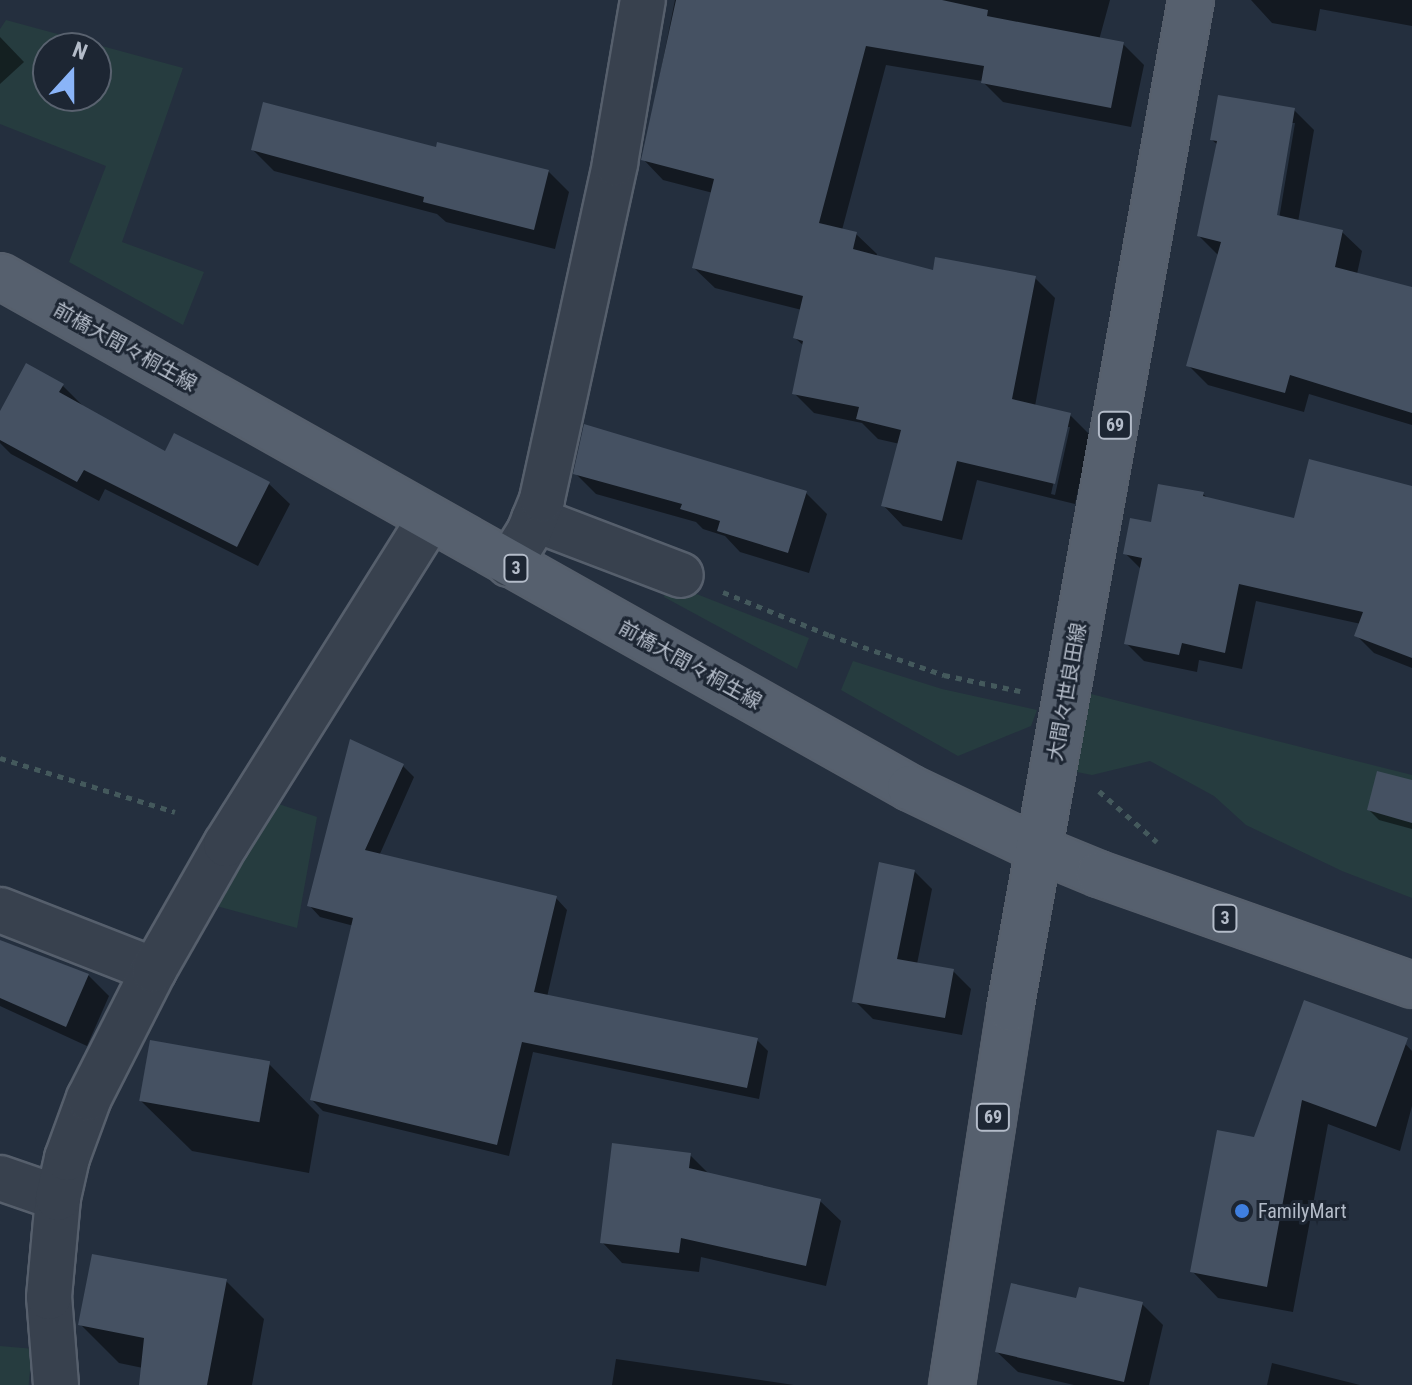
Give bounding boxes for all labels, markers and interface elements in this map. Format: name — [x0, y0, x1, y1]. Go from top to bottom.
north arrow — [32, 32, 112, 112]
text: N — [69, 37, 91, 65]
street label: 前橋大間々桐生線 — [49, 298, 201, 396]
road number: 69 — [1097, 411, 1133, 439]
road number: 3 — [502, 554, 530, 582]
street label: 前橋大間々桐生線 — [614, 616, 766, 714]
street label: 大間々世良田線 — [1043, 621, 1091, 763]
road number: 3 — [1211, 904, 1239, 932]
road number: 69 — [975, 1103, 1011, 1131]
place label: FamilyMart — [1258, 1199, 1347, 1223]
marker: FamilyMart — [1233, 1202, 1251, 1220]

